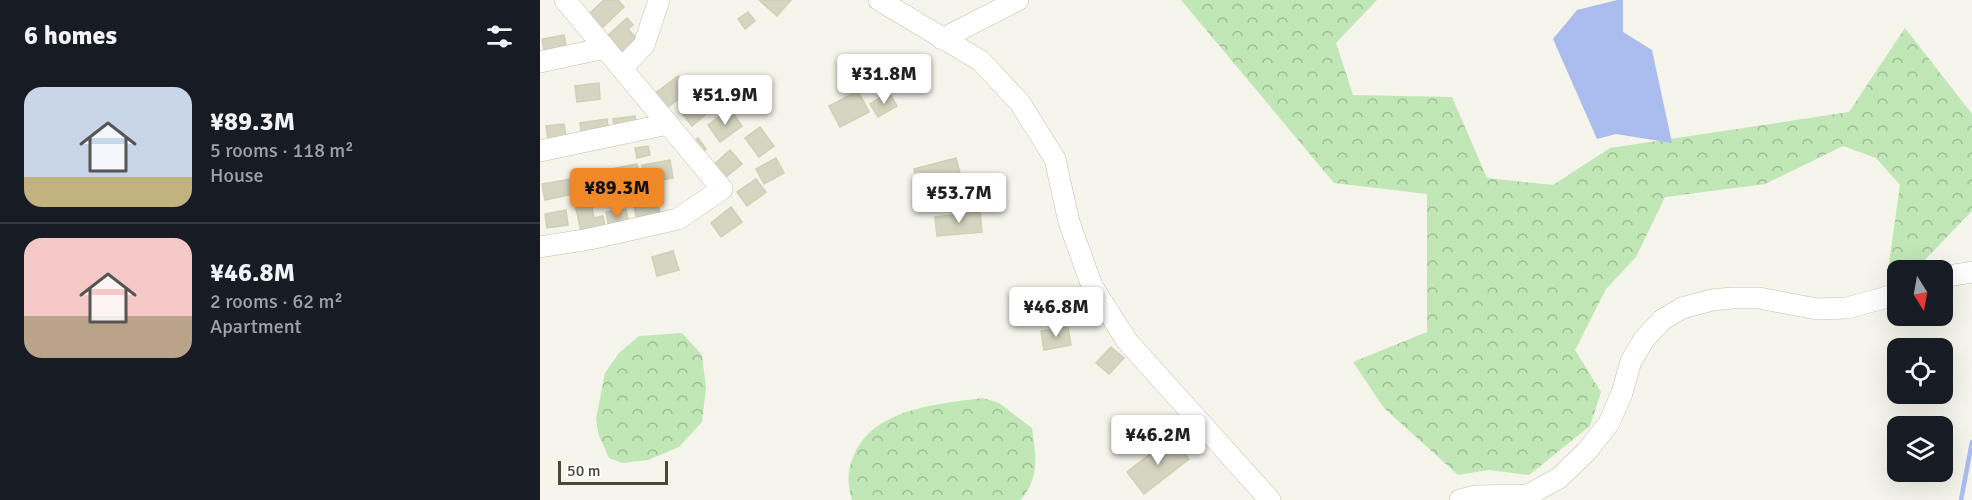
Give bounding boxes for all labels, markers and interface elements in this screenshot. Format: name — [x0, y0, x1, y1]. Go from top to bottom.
text: 6 homes — [24, 20, 117, 52]
icon: filters — [483, 20, 516, 53]
pin: ¥31.8M — [835, 54, 933, 105]
text: ¥31.8M — [851, 61, 917, 86]
pin: ¥51.9M — [676, 75, 774, 126]
text: ¥51.9M — [692, 82, 758, 107]
text: ¥89.3M — [210, 106, 295, 138]
icon: home — [72, 111, 144, 183]
text: 5 rooms · 118 m² — [210, 138, 354, 163]
text: House — [210, 163, 264, 188]
pin: ¥89.3M — [568, 168, 666, 219]
pin: ¥53.7M — [910, 173, 1008, 224]
text: ¥89.3M — [584, 175, 650, 200]
text: ¥53.7M — [926, 180, 992, 205]
text: ¥46.8M — [210, 257, 295, 289]
north arrow — [1887, 260, 1953, 326]
map controls — [1887, 260, 1953, 482]
icon: home — [72, 262, 144, 334]
pin: ¥46.8M — [1007, 287, 1105, 338]
text: 2 rooms · 62 m² — [210, 289, 343, 314]
text: ¥46.8M — [1023, 294, 1089, 319]
text: Apartment — [210, 314, 302, 339]
button: locate — [1887, 338, 1953, 404]
pin: ¥46.2M — [1109, 415, 1207, 466]
button: layers — [1887, 416, 1953, 482]
text: ¥46.2M — [1125, 422, 1191, 447]
scale bar — [558, 458, 668, 486]
text: 50 m — [567, 461, 601, 481]

